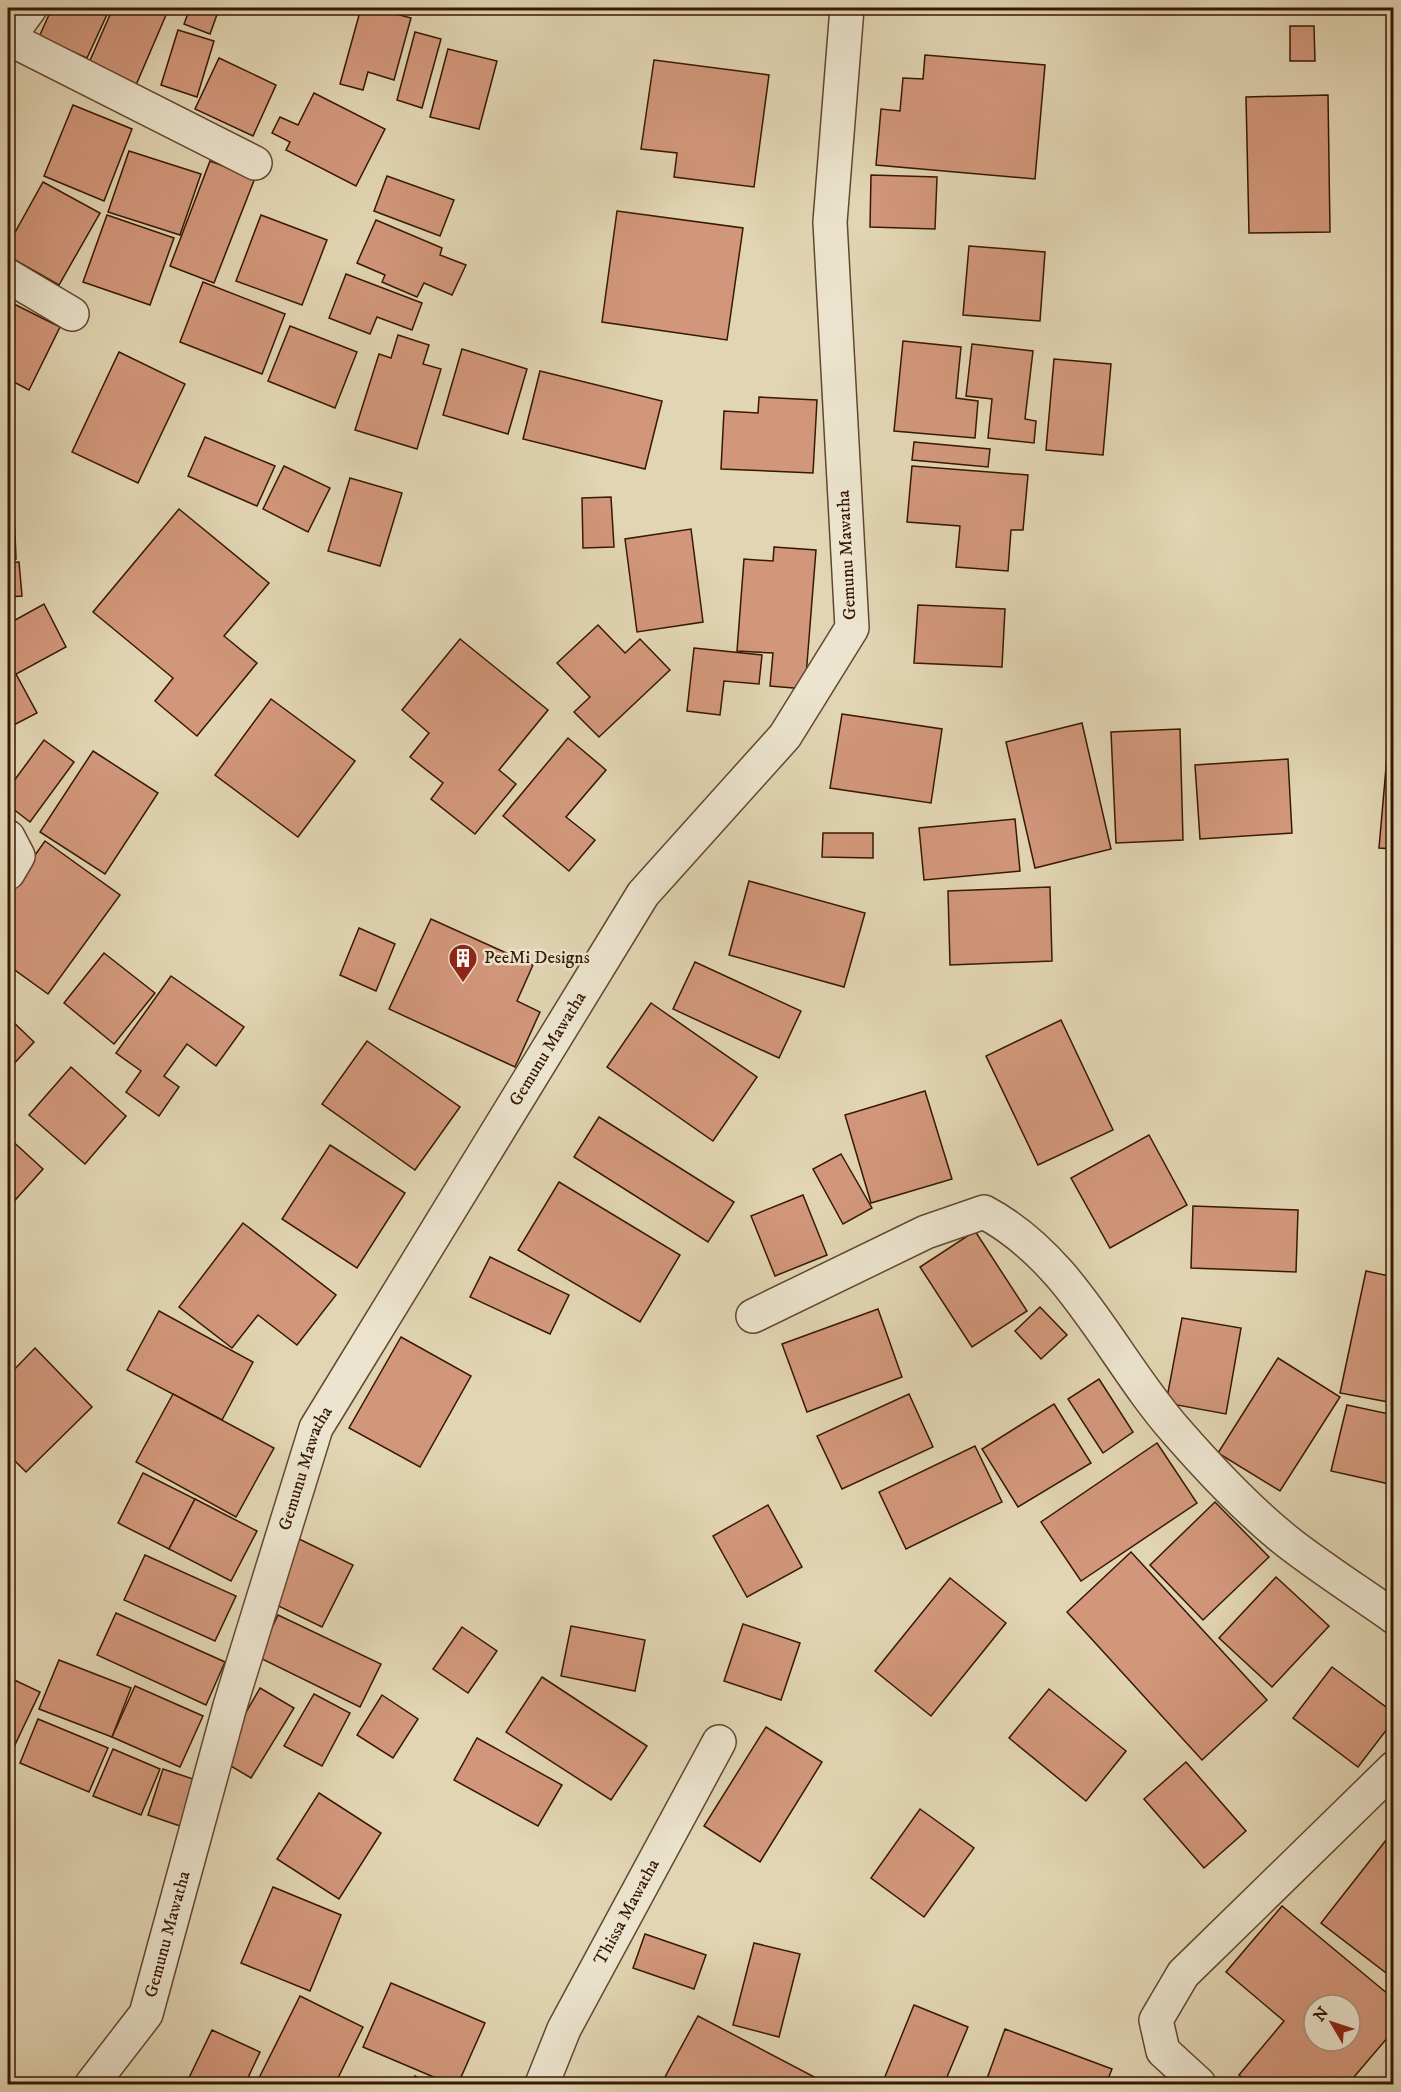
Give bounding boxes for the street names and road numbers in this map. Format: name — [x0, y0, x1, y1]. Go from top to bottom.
street label: Gemunu Mawatha — [833, 489, 861, 621]
street label: Gemunu Mawatha — [505, 988, 592, 1110]
street label: Gemunu Mawatha — [274, 1402, 338, 1533]
street label: Thissa Mawatha — [590, 1855, 665, 1969]
street label: Gemunu Mawatha — [140, 1868, 196, 2000]

